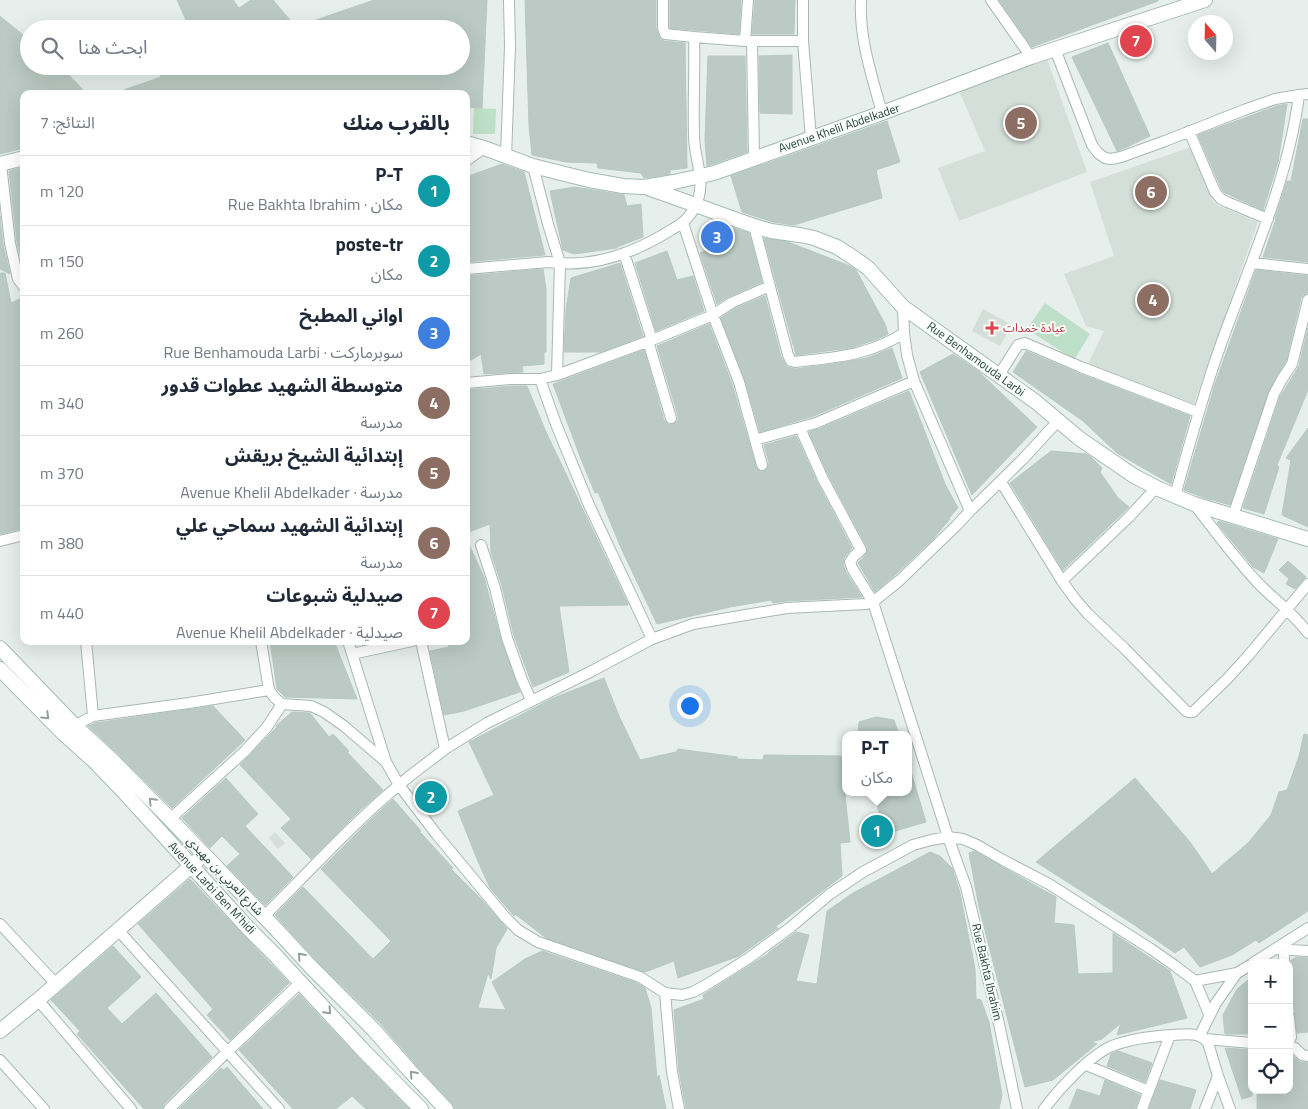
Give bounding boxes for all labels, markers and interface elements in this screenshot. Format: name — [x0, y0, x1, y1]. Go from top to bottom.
north arrow — [1188, 15, 1233, 60]
search box — [20, 20, 470, 75]
pin: 7 — [1120, 22, 1152, 60]
text: ابحث هنا — [78, 32, 148, 61]
icon: search — [38, 34, 66, 62]
street label: Avenue Khelil Abdelkader — [776, 98, 902, 157]
pin: 5 — [1005, 104, 1037, 142]
text: بالقرب منك — [343, 106, 450, 138]
text: النتائج: 7 — [40, 110, 95, 134]
text: P-T — [375, 159, 403, 188]
pin: 6 — [1135, 173, 1167, 211]
text: 120 m — [40, 179, 84, 203]
text: 1 — [430, 179, 438, 203]
text: مكان · Rue Bakhta Ibrahim — [228, 192, 403, 216]
pin: 3 — [701, 218, 733, 256]
text: poste-tr — [335, 229, 403, 258]
text: 150 m — [40, 249, 84, 273]
text: 2 — [430, 249, 438, 273]
text: مكان — [371, 262, 403, 286]
pin: 4 — [1137, 281, 1169, 319]
text: اواني المطبخ — [299, 300, 403, 329]
street label: Rue Benhamouda Larbi — [923, 316, 1029, 401]
place label: عيادة خمدات — [1003, 318, 1065, 337]
text: 260 m — [40, 321, 84, 345]
text: 3 — [430, 321, 438, 345]
marker: عيادة خمدات — [985, 321, 999, 335]
text: سوبرماركت · Rue Benhamouda Larbi — [164, 340, 403, 364]
text: متوسطة الشهيد عطوات قدور — [162, 370, 403, 399]
text: 340 m — [40, 391, 84, 415]
text: 4 — [430, 391, 438, 415]
text: مدرسة — [360, 410, 403, 434]
text: إبتدائية الشيخ بريقش — [225, 440, 403, 469]
text: 370 m — [40, 461, 84, 485]
text: 5 — [430, 461, 438, 485]
text: مدرسة · Avenue Khelil Abdelkader — [180, 480, 403, 504]
text: إبتدائية الشهيد سماحي علي — [176, 510, 403, 539]
text: 380 m — [40, 531, 84, 555]
text: 6 — [430, 531, 438, 555]
text: مدرسة — [360, 550, 403, 574]
text: صيدلية شبوعات — [266, 580, 403, 609]
text: 440 m — [40, 601, 84, 625]
text: 7 — [430, 601, 438, 625]
text: صيدلية · Avenue Khelil Abdelkader — [176, 620, 403, 644]
your location — [677, 693, 703, 719]
one-way arrow — [41, 711, 50, 720]
popup — [842, 731, 912, 796]
text: P-T — [861, 732, 889, 761]
text: مكان — [861, 765, 893, 789]
pin: 2 — [415, 778, 447, 816]
one-way arrow — [149, 797, 158, 806]
pin: 1 — [861, 812, 893, 850]
street label: شارع العربي بن مهيدي — [182, 832, 268, 920]
street label: Avenue Larbi Ben M'hidi — [164, 837, 261, 938]
street label: Rue Bakhta Ibrahim — [967, 921, 1008, 1022]
one-way arrow — [298, 953, 307, 962]
map controls — [1248, 959, 1293, 1094]
button: + — [1248, 959, 1293, 1004]
button: − — [1248, 1004, 1293, 1049]
one-way arrow — [322, 1005, 331, 1014]
button: locate — [1248, 1049, 1293, 1094]
one-way arrow — [410, 1070, 419, 1079]

